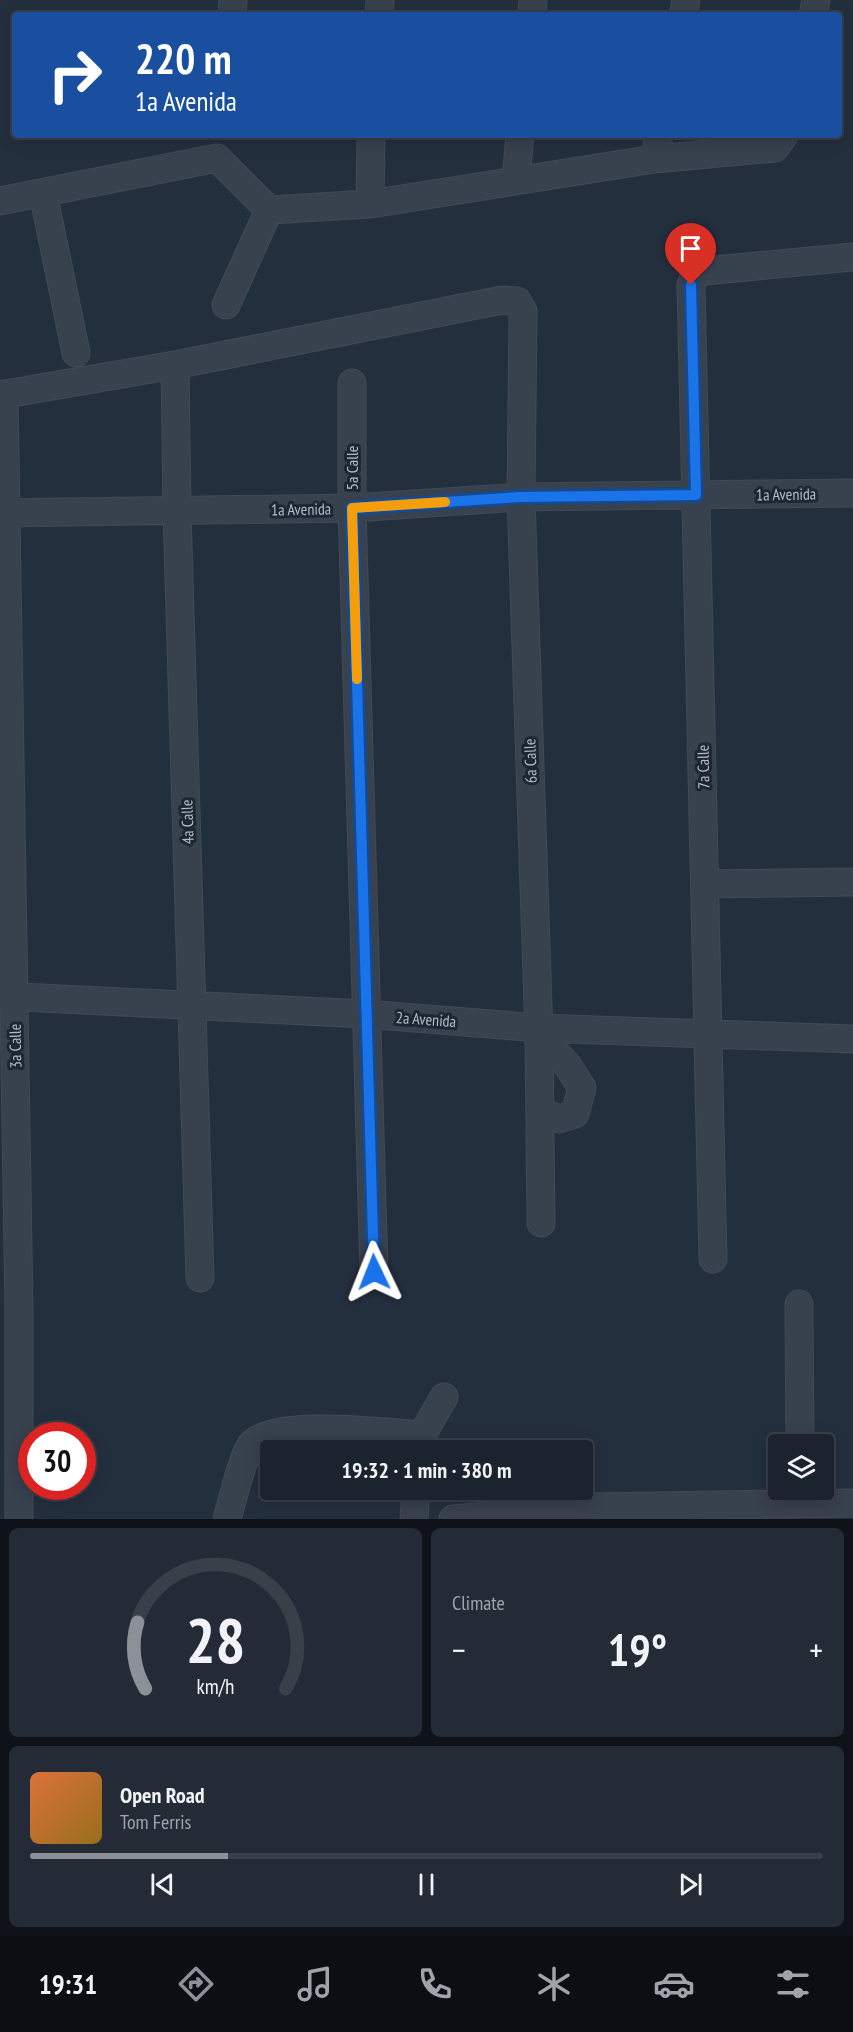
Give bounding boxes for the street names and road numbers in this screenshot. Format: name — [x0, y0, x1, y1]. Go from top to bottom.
street label: 5a Calle — [342, 446, 362, 490]
street label: 1a Avenida — [756, 483, 816, 505]
street label: 1a Avenida — [271, 498, 331, 520]
street label: 6a Calle — [519, 738, 541, 784]
street label: 7a Calle — [693, 745, 713, 789]
street label: 4a Calle — [176, 799, 198, 845]
street label: 2a Avenida — [395, 1007, 457, 1031]
street label: 3a Calle — [5, 1024, 25, 1068]

